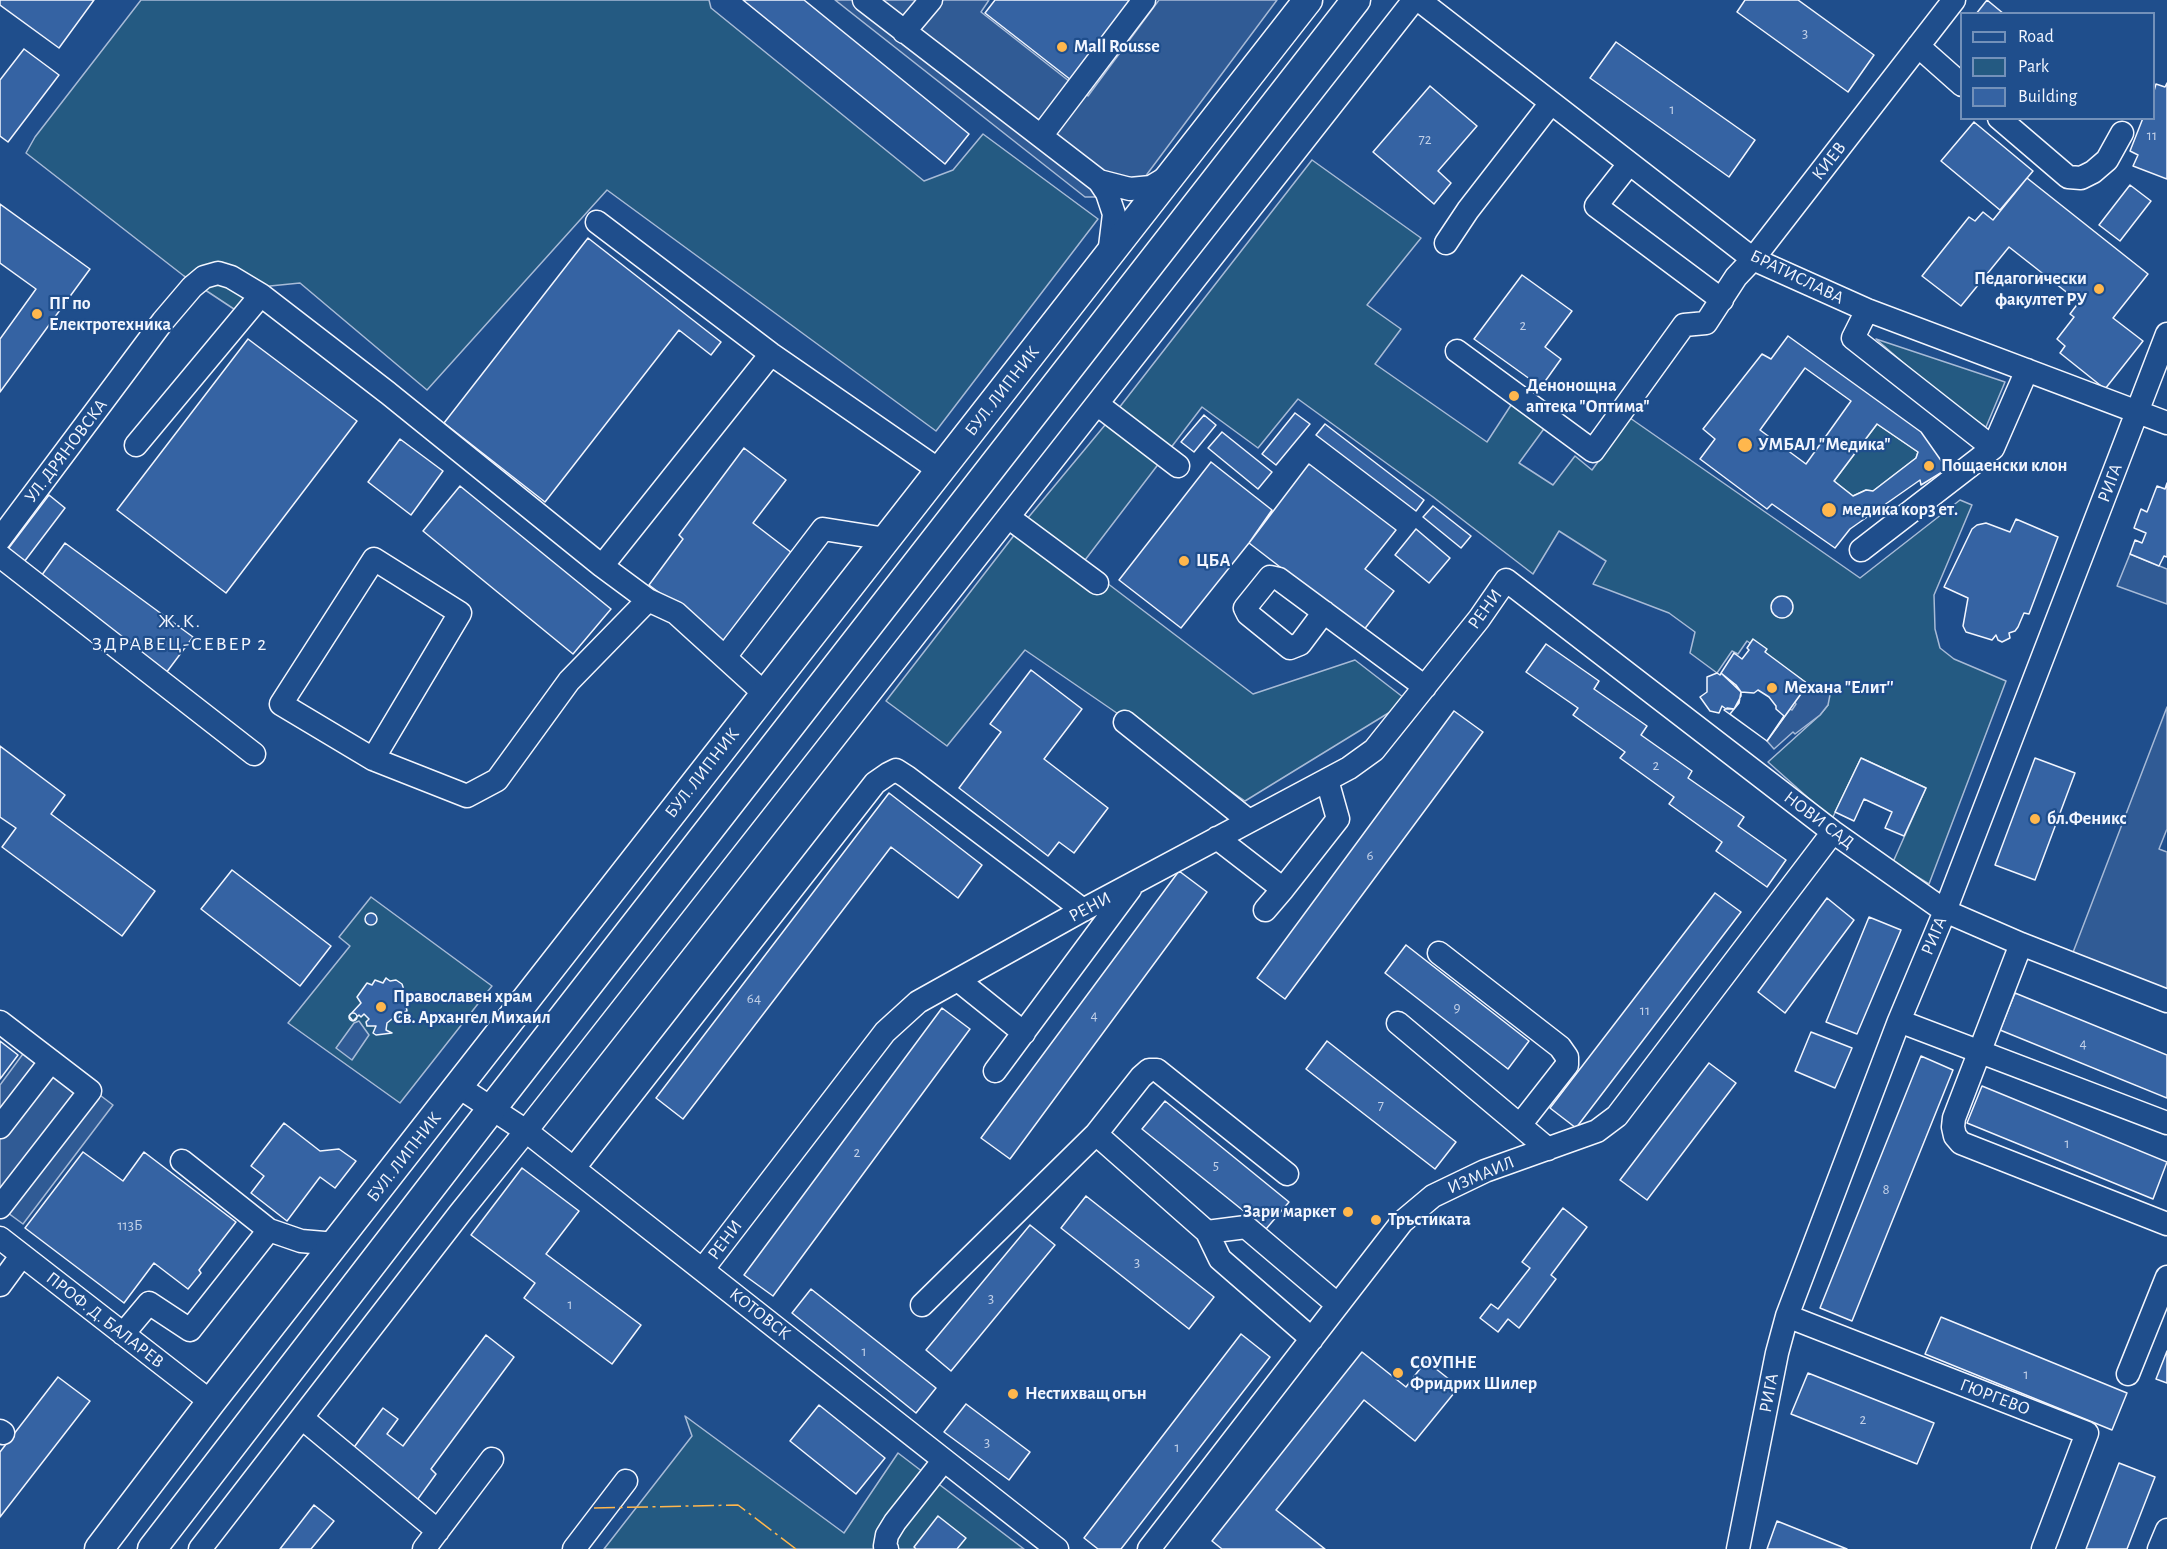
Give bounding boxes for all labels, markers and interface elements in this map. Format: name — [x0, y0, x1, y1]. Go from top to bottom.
legend — [1960, 12, 2155, 120]
house number: 3 — [1802, 24, 1808, 42]
text: Road — [2018, 28, 2054, 46]
place label: Mall Rousse — [1074, 36, 1160, 58]
marker: Mall Rousse — [1055, 40, 1069, 54]
text: Park — [2018, 58, 2049, 76]
text: Building — [2018, 88, 2077, 106]
house number: 1 — [1669, 100, 1675, 118]
house number: 11 — [2147, 126, 2157, 144]
house number: 72 — [1418, 130, 1432, 148]
street label: КИЕВ — [1807, 137, 1851, 185]
street label: БРАТИСЛАВА — [1747, 245, 1847, 309]
place label: Педагогически факултет РУ — [1974, 268, 2087, 310]
marker: Педагогически факултет РУ — [2092, 282, 2106, 296]
place label: ПГ по Електротехника — [49, 293, 171, 336]
marker: ПГ по Електротехника — [30, 307, 44, 321]
house number: 2 — [1520, 316, 1526, 334]
street label: БУЛ. ЛИПНИК — [960, 342, 1044, 440]
place label: Денонощна аптека "Оптима" — [1526, 375, 1650, 418]
marker: Денонощна аптека "Оптима" — [1507, 389, 1521, 403]
street label: УЛ. ДРЯНОВСКА — [20, 395, 112, 507]
place label: УМБАЛ "Медика" — [1758, 434, 1891, 456]
marker: УМБАЛ "Медика" — [1736, 436, 1754, 454]
place label: Пощаенски клон — [1941, 455, 2067, 477]
marker: Пощаенски клон — [1922, 459, 1936, 473]
street label: РИГА — [2093, 461, 2127, 505]
place label: медика кор3 ет. — [1842, 499, 1958, 521]
marker: медика кор3 ет. — [1820, 501, 1838, 519]
place label: ЦБА — [1196, 550, 1230, 572]
marker: ЦБА — [1177, 554, 1191, 568]
street label: РЕНИ — [1463, 585, 1507, 633]
district label: Ж.К. ЗДРАВЕЦ-СЕВЕР 2 — [92, 609, 268, 656]
place label: Механа "Елит'' — [1784, 677, 1894, 699]
marker: Механа "Елит'' — [1765, 681, 1779, 695]
street label: БУЛ. ЛИПНИК — [660, 724, 744, 822]
house number: 2 — [1653, 756, 1659, 774]
street label: НОВИ САД — [1779, 786, 1859, 854]
place label: бл.Феникс — [2047, 808, 2127, 830]
marker: бл.Феникс — [2028, 812, 2042, 826]
house number: 6 — [1366, 846, 1374, 864]
street label: РЕНИ — [1065, 887, 1115, 927]
street label: РИГА — [1916, 914, 1952, 958]
place label: Православен храм Св. Архангел Михаил — [393, 986, 551, 1028]
house number: 64 — [747, 989, 761, 1007]
house number: 9 — [1453, 998, 1461, 1016]
marker: Православен храм Св. Архангел Михаил — [374, 1000, 388, 1014]
house number: 11 — [1640, 1001, 1650, 1019]
house number: 4 — [1090, 1006, 1098, 1024]
house number: 4 — [2079, 1034, 2087, 1052]
house number: 7 — [1378, 1096, 1384, 1114]
street label: БУЛ. ЛИПНИК — [362, 1108, 446, 1206]
house number: 1 — [2064, 1134, 2070, 1152]
house number: 2 — [854, 1143, 860, 1161]
street label: ИЗМАИЛ — [1444, 1151, 1518, 1199]
house number: 5 — [1213, 1156, 1219, 1174]
house number: 8 — [1882, 1180, 1890, 1198]
place label: Зари маркет — [1243, 1201, 1336, 1223]
marker: Зари маркет — [1341, 1205, 1355, 1219]
place label: Тръстиката — [1388, 1209, 1471, 1231]
marker: Тръстиката — [1369, 1213, 1383, 1227]
house number: 113Б — [117, 1216, 143, 1234]
street label: РЕНИ — [703, 1216, 747, 1264]
house number: 3 — [1134, 1253, 1140, 1271]
street label: ПРОФ. Д. БАЛАРЕВ — [42, 1267, 168, 1373]
street label: КОТОВСК — [725, 1283, 795, 1345]
house number: 3 — [988, 1289, 994, 1307]
house number: 1 — [567, 1295, 573, 1313]
house number: 1 — [861, 1342, 867, 1360]
place label: СОУПНЕ Фридрих Шилер — [1410, 1352, 1537, 1394]
house number: 1 — [2023, 1365, 2029, 1383]
marker: СОУПНЕ Фридрих Шилер — [1391, 1366, 1405, 1380]
street label: РИГА — [1755, 1371, 1783, 1415]
street label: ГЮРГЕВО — [1957, 1374, 2033, 1420]
place label: Нестихващ огън — [1025, 1383, 1147, 1405]
marker: Нестихващ огън — [1006, 1387, 1020, 1401]
house number: 2 — [1860, 1410, 1866, 1428]
house number: 3 — [984, 1433, 990, 1451]
house number: 1 — [1174, 1438, 1180, 1456]

